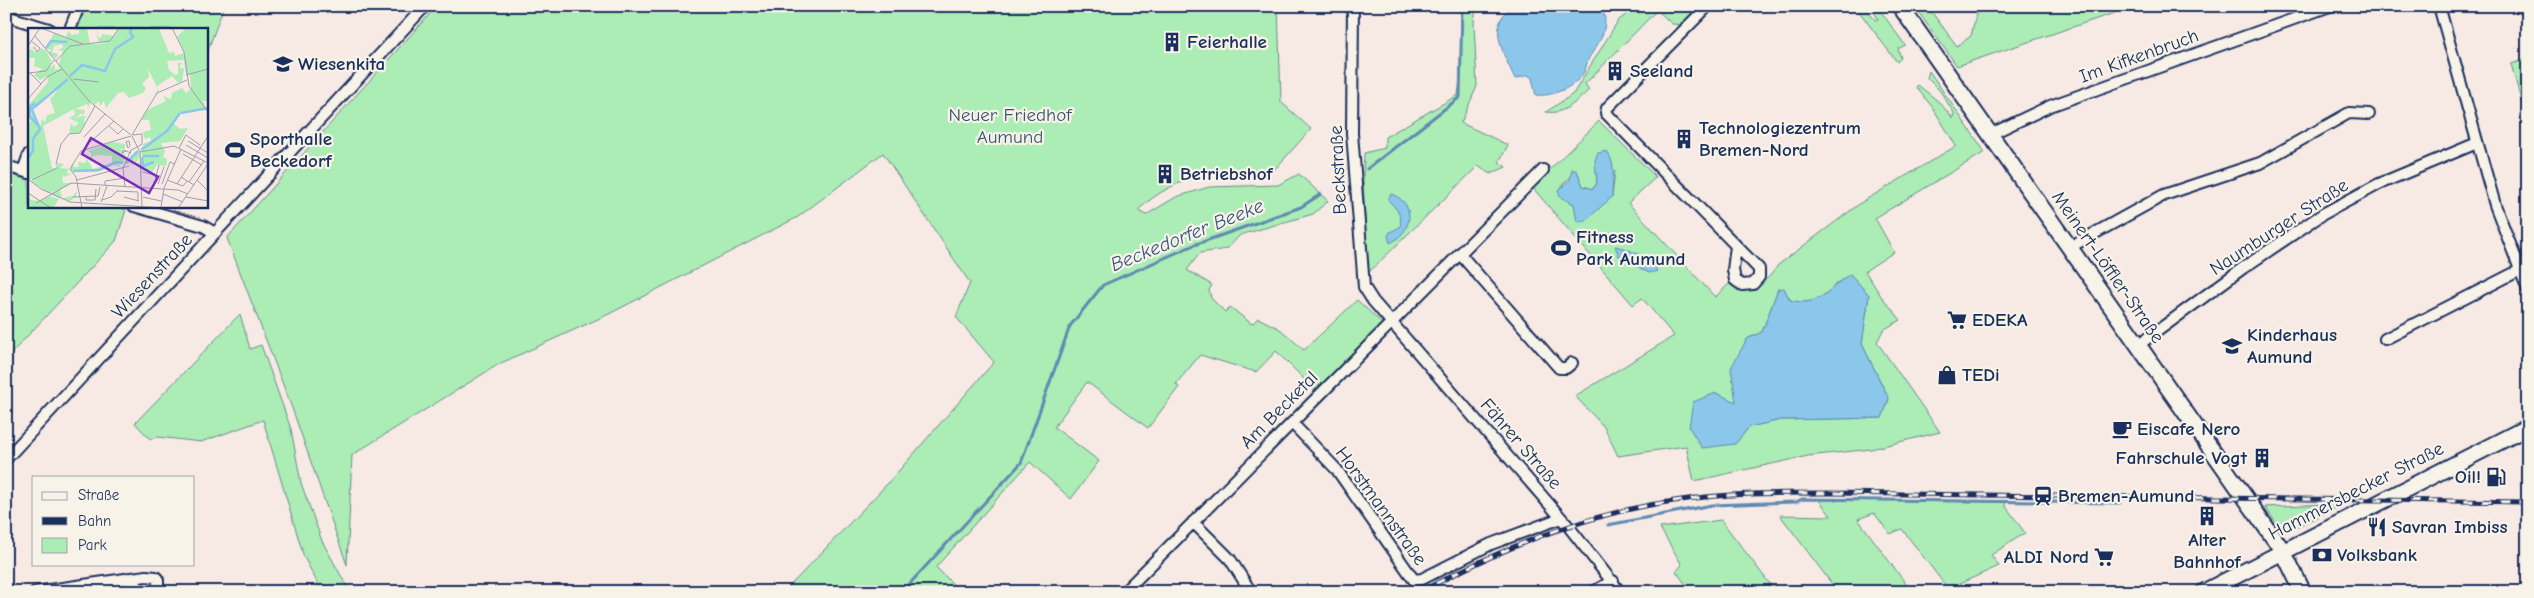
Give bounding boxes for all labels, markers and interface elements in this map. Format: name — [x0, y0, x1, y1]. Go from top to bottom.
street label: Im Kifkenbruch — [2076, 24, 2202, 88]
inset map — [28, 28, 208, 208]
building icon: Feierhalle — [1161, 31, 1183, 53]
place label: Feierhalle — [1187, 31, 1267, 53]
school or university icon: Wiesenkita — [272, 53, 294, 75]
place label: Wiesenkita — [298, 53, 385, 75]
building icon: Seeland — [1604, 60, 1626, 82]
place label: Seeland — [1630, 60, 1693, 82]
park label: Neuer Friedhof Aumund — [948, 104, 1073, 148]
place label: Technologiezentrum Bremen-Nord — [1699, 117, 1861, 161]
street label: Beckstraße — [1325, 125, 1351, 215]
place label: Sporthalle Beckedorf — [250, 128, 333, 172]
building icon: Technologiezentrum Bremen-Nord — [1673, 128, 1695, 150]
sports icon: Sporthalle Beckedorf — [224, 139, 246, 161]
building icon: Betriebshof — [1154, 163, 1176, 185]
place label: Betriebshof — [1180, 163, 1274, 185]
street label: Naumburger Straße — [2206, 174, 2352, 280]
street label: Meinert-Löffler-Straße — [2047, 187, 2169, 347]
water label: Beckedorfer Beeke — [1107, 194, 1267, 276]
place label: Fitness Park Aumund — [1576, 226, 1685, 270]
street label: Wiesenstraße — [107, 229, 197, 323]
sports icon: Fitness Park Aumund — [1550, 237, 1572, 259]
supermarket icon: EDEKA — [1946, 309, 1968, 331]
place label: EDEKA — [1972, 309, 2028, 331]
place label: Kinderhaus Aumund — [2247, 324, 2337, 368]
school or university icon: Kinderhaus Aumund — [2221, 335, 2243, 357]
shop icon: TEDi — [1936, 364, 1958, 386]
place label: TEDi — [1962, 364, 2000, 386]
street label: Am Becketal — [1236, 367, 1322, 453]
street label: Fährer Straße — [1476, 394, 1566, 494]
cafe icon: Eiscafe Nero — [2111, 418, 2133, 440]
place label: Eiscafe Nero — [2137, 418, 2240, 440]
street label: Hammersbecker Straße — [2265, 437, 2447, 545]
street label: Horstmannstraße — [1331, 442, 1431, 570]
place label: Fahrschule Vogt — [2116, 447, 2248, 469]
building icon: Fahrschule Vogt — [2251, 447, 2273, 469]
place label: Oil! — [2455, 466, 2481, 488]
fuel station icon: Oil! — [2485, 466, 2507, 488]
legend — [32, 476, 195, 566]
station icon: Bremen-Aumund — [2032, 485, 2054, 507]
place label: Bremen-Aumund — [2058, 485, 2194, 507]
text: Straße — [78, 486, 120, 504]
building icon: Alter Bahnhof — [2196, 505, 2218, 527]
text: Bahn — [78, 512, 111, 530]
restaurant icon: Savran Imbiss — [2366, 516, 2388, 538]
place label: Savran Imbiss — [2392, 516, 2507, 538]
place label: Alter Bahnhof — [2173, 529, 2242, 573]
text: Park — [78, 536, 107, 554]
bank icon: Volksbank — [2311, 544, 2333, 566]
place label: Volksbank — [2337, 544, 2418, 566]
place label: ALDI Nord — [2004, 546, 2089, 568]
supermarket icon: ALDI Nord — [2093, 546, 2115, 568]

